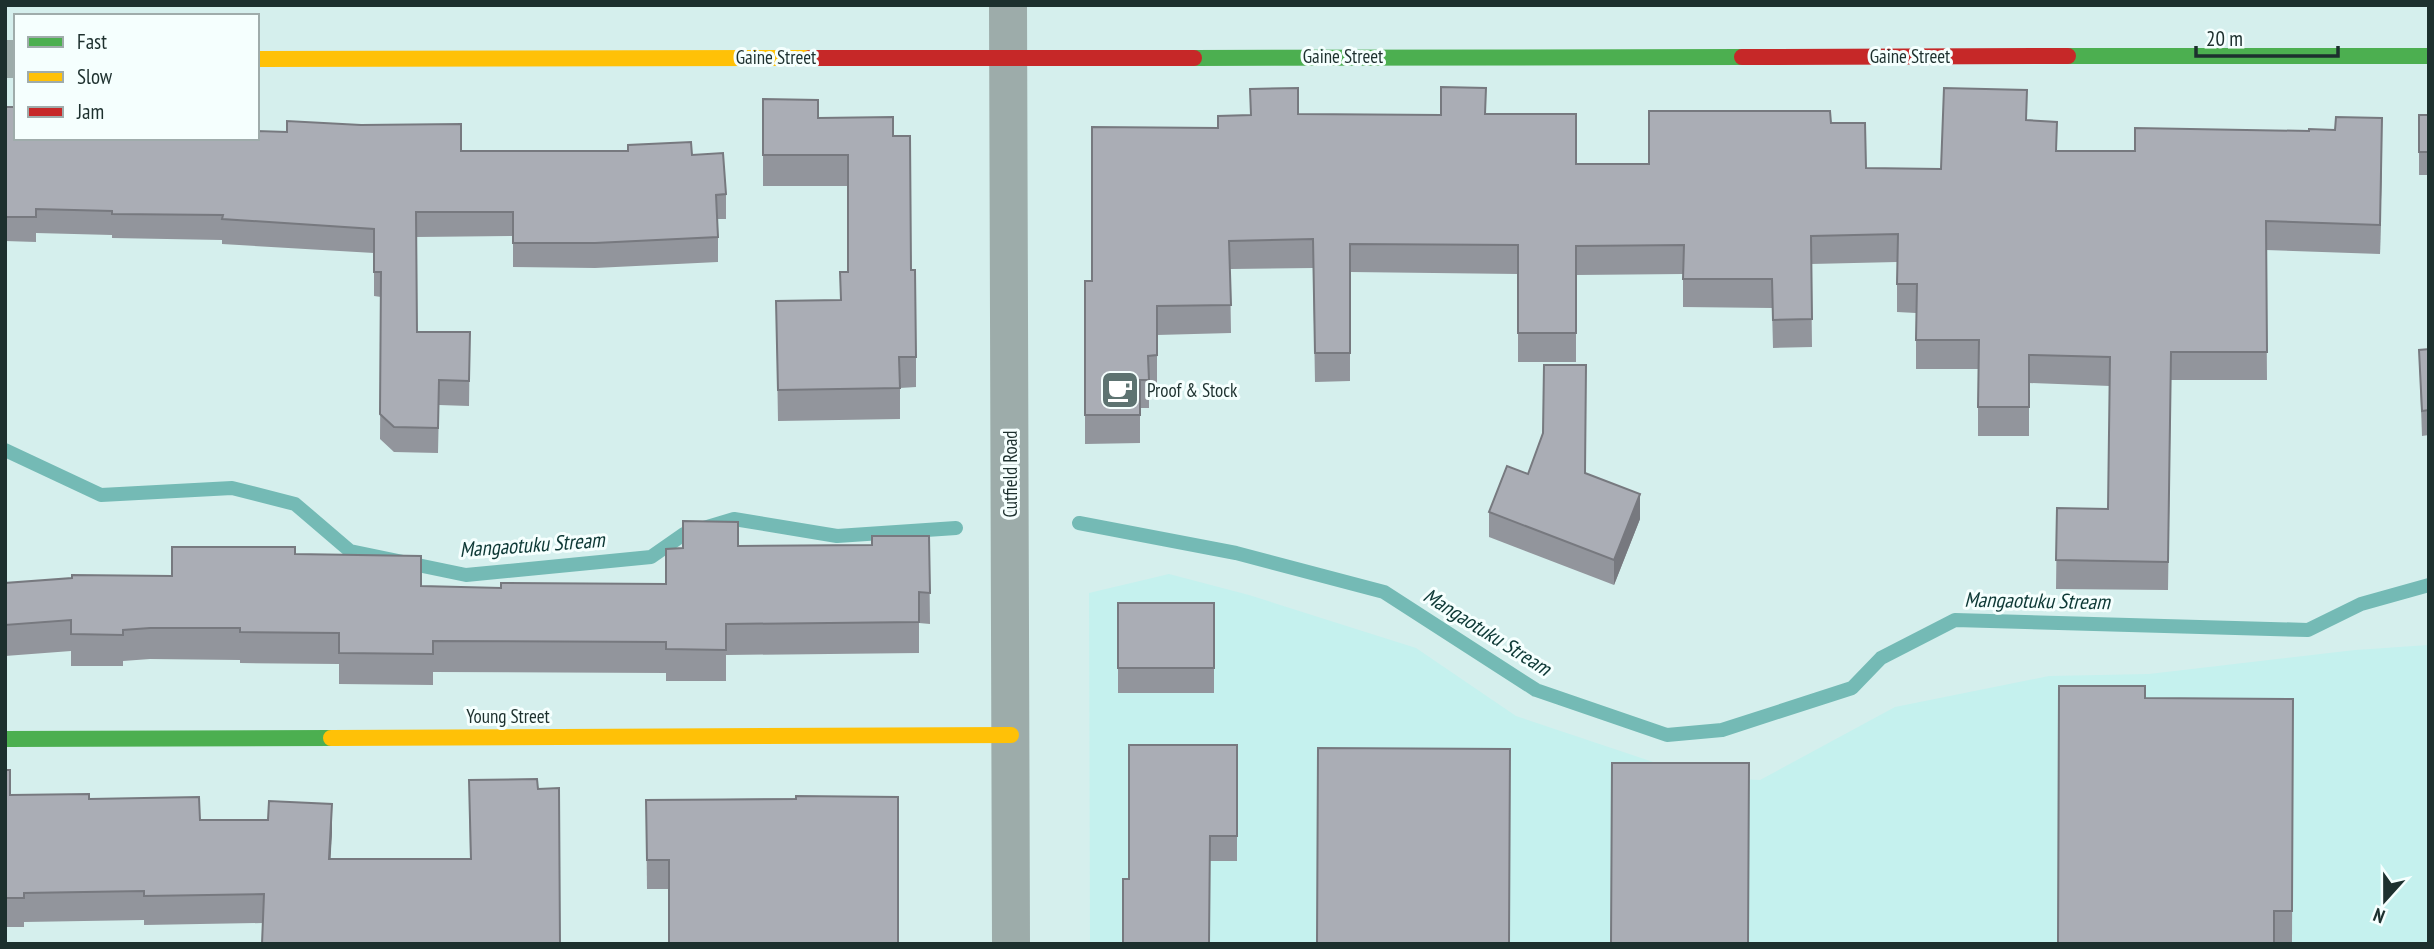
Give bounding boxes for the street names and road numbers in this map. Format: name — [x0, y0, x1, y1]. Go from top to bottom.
street label: Gaine Street — [1303, 44, 1384, 68]
street label: Gaine Street — [1870, 44, 1951, 68]
street label: Gaine Street — [736, 45, 817, 69]
street label: Cutfield Road — [998, 430, 1022, 518]
street label: Young Street — [466, 704, 551, 728]

